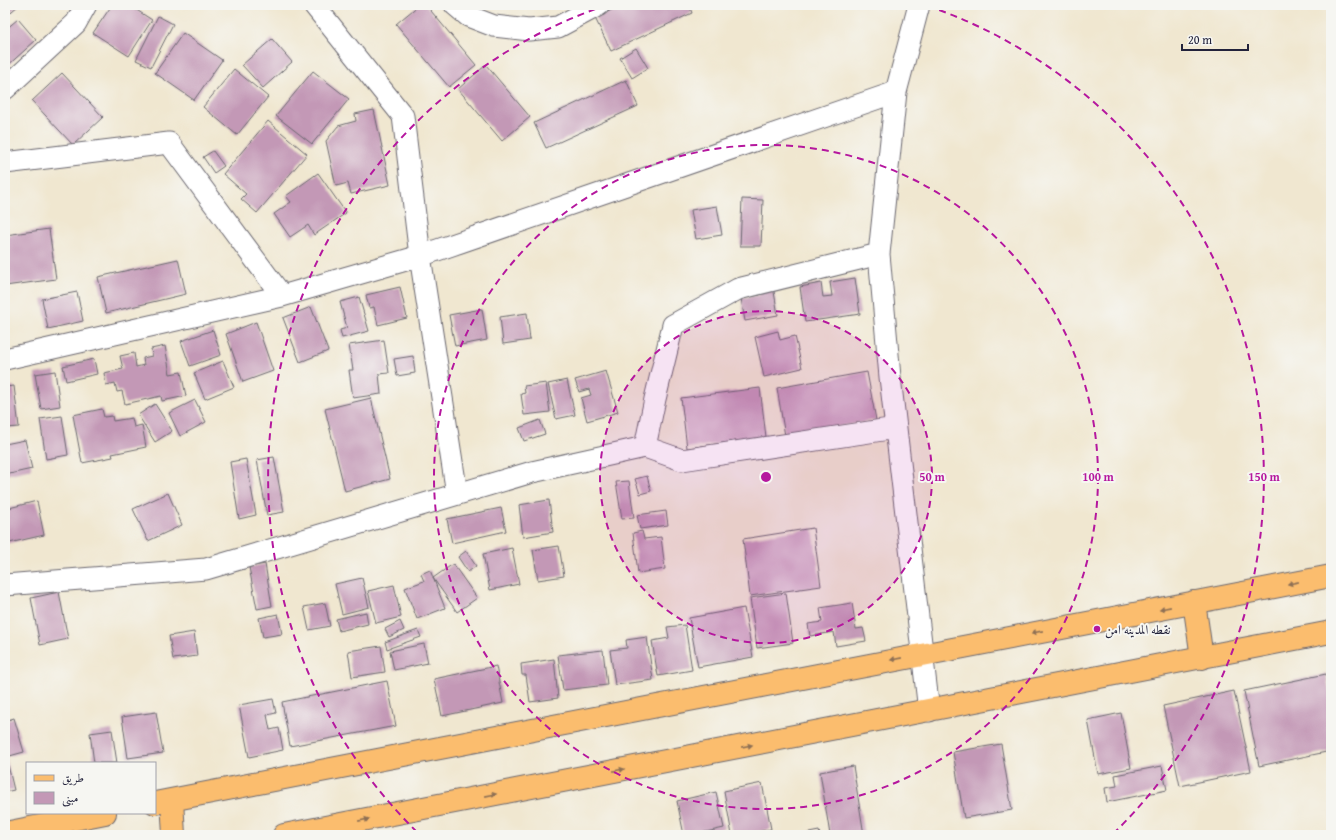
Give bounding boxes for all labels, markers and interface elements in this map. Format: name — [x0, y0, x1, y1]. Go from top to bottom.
scale bar — [1182, 26, 1248, 52]
text: 20 m — [1188, 31, 1212, 48]
text: 50 m — [919, 468, 945, 485]
text: 100 m — [1082, 468, 1115, 485]
text: 150 m — [1248, 468, 1281, 485]
centre of rings — [759, 470, 773, 484]
one-way arrow — [1287, 581, 1299, 587]
one-way arrow — [1159, 605, 1171, 611]
place label: نقطه المدينه امن — [1105, 620, 1171, 639]
marker: نقطه المدينه امن — [1092, 624, 1102, 634]
one-way arrow — [1031, 629, 1043, 635]
one-way arrow — [890, 656, 902, 662]
one-way arrow — [741, 742, 753, 748]
legend — [26, 762, 156, 814]
one-way arrow — [613, 767, 625, 773]
text: طريق — [62, 769, 84, 786]
text: مبنى — [62, 789, 78, 807]
one-way arrow — [485, 792, 498, 798]
one-way arrow — [358, 816, 370, 822]

